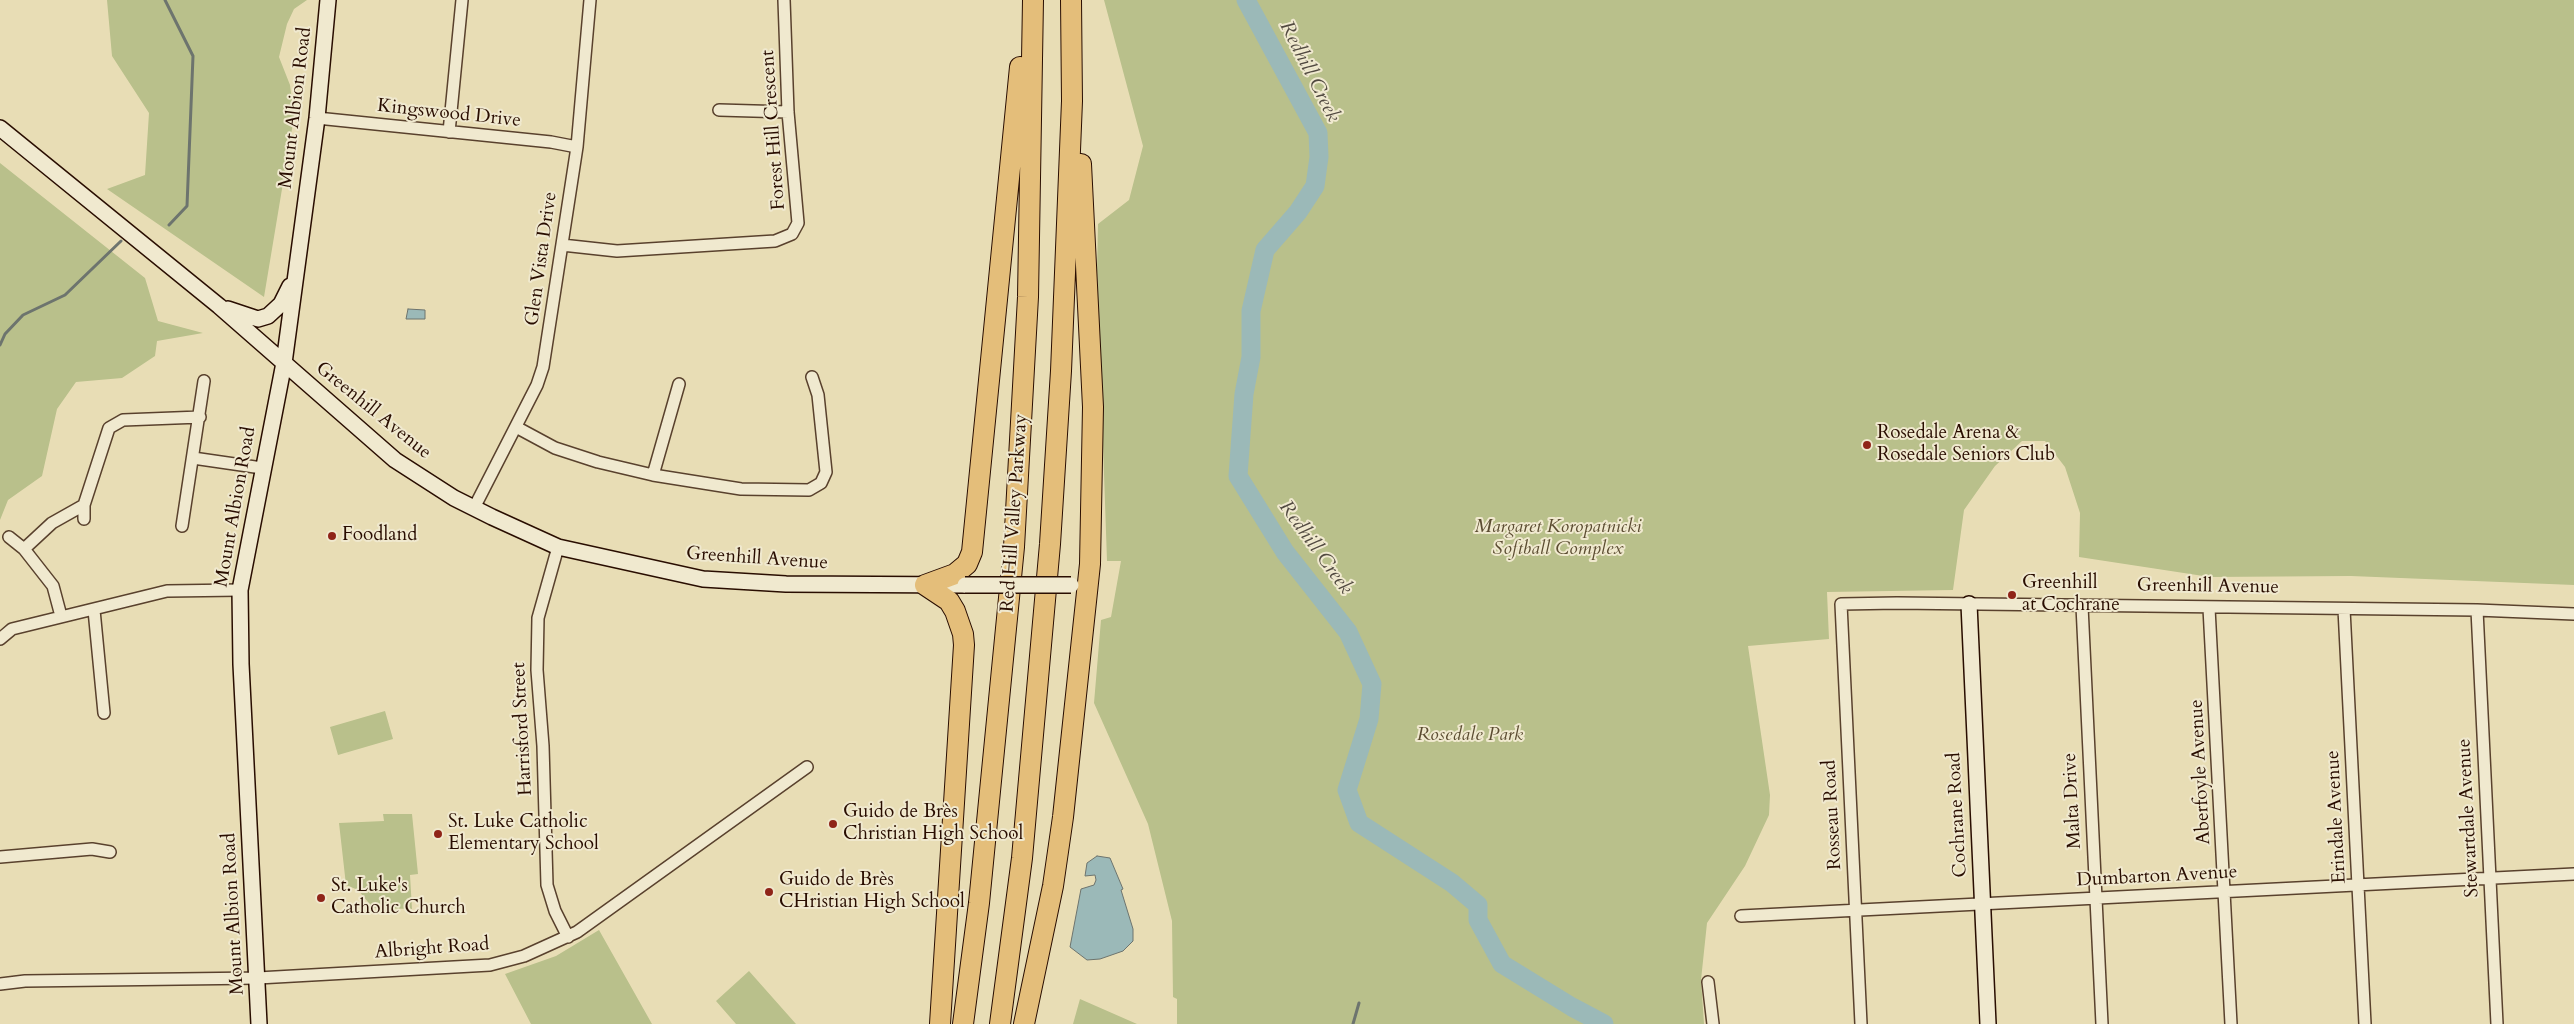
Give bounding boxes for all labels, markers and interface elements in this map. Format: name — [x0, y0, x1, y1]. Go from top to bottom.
water label: Redhill Creek — [1273, 18, 1345, 126]
street label: Mount Albion Road — [275, 26, 317, 190]
street label: Forest Hill Crescent — [757, 49, 791, 211]
street label: Kingswood Drive — [376, 95, 522, 133]
street label: Glen Vista Drive — [521, 190, 563, 328]
street label: Greenhill Avenue — [311, 357, 435, 465]
street label: Red Hill Valley Parkway — [997, 413, 1033, 613]
place label: Rosedale Arena & Rosedale Seniors Club — [1877, 423, 2055, 467]
street label: Mount Albion Road — [211, 425, 261, 589]
marker: Rosedale Arena & Rosedale Seniors Club — [1861, 439, 1873, 451]
water label: Redhill Creek — [1273, 496, 1357, 600]
park label: Margaret Koropatnicki Softball Complex — [1474, 517, 1642, 561]
place label: Foodland — [342, 525, 417, 547]
marker: Foodland — [326, 530, 338, 542]
street label: Greenhill Avenue — [685, 543, 829, 575]
place label: Greenhill at Cochrane — [2022, 573, 2120, 617]
street label: Greenhill Avenue — [2137, 574, 2279, 600]
marker: Greenhill at Cochrane — [2006, 589, 2018, 601]
street label: Harrisford Street — [508, 662, 538, 796]
street label: Aberfoyle Avenue — [2186, 699, 2216, 845]
park label: Rosedale Park — [1417, 725, 1523, 747]
street label: Stewartdale Avenue — [2453, 738, 2485, 898]
street label: Erindale Avenue — [2322, 750, 2352, 884]
street label: Cochrane Road — [1943, 752, 1973, 878]
street label: Malta Drive — [2059, 752, 2087, 850]
street label: Rosseau Road — [1819, 759, 1847, 871]
place label: Guido de Brès Christian High School — [843, 802, 1023, 846]
place label: St. Luke Catholic Elementary School — [448, 812, 599, 856]
marker: Guido de Brès Christian High School — [827, 818, 839, 830]
marker: St. Luke Catholic Elementary School — [432, 828, 444, 840]
street label: Mount Albion Road — [218, 832, 250, 996]
street label: Dumbarton Avenue — [2076, 861, 2238, 893]
place label: Guido de Brès CHristian High School — [779, 870, 965, 914]
place label: St. Luke's Catholic Church — [331, 876, 466, 920]
marker: Guido de Brès CHristian High School — [763, 886, 775, 898]
marker: St. Luke's Catholic Church — [315, 892, 327, 904]
street label: Albright Road — [374, 934, 490, 964]

